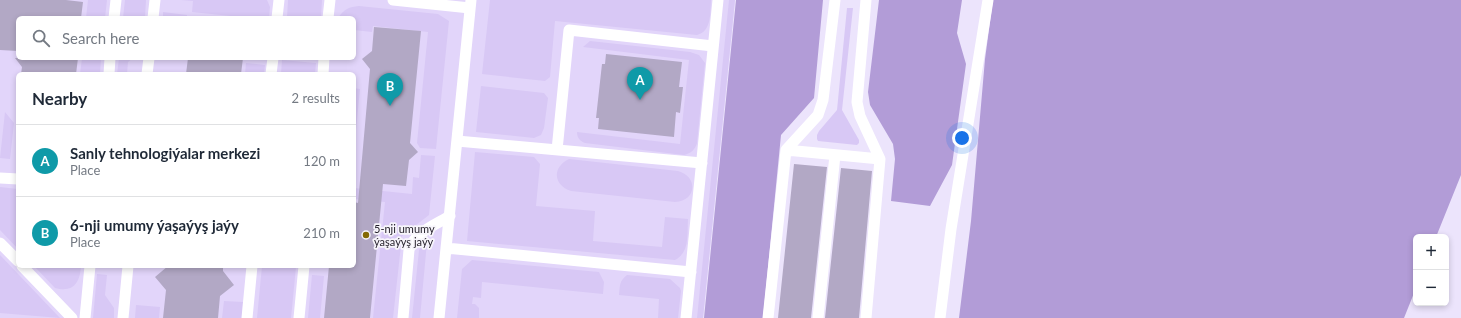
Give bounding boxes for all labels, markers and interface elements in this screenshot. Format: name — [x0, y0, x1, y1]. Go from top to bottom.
search box — [16, 16, 356, 60]
icon: search — [30, 27, 52, 49]
text: Search here — [62, 29, 139, 47]
pin: A — [627, 67, 653, 100]
pin: B — [377, 73, 403, 106]
text: Nearby — [32, 88, 87, 109]
text: 2 results — [292, 90, 340, 106]
your location — [952, 128, 972, 148]
text: Sanly tehnologiýalar merkezi — [70, 144, 260, 162]
text: A — [40, 153, 50, 169]
text: 120 m — [303, 153, 340, 169]
text: Place — [70, 162, 100, 178]
text: 6-nji umumy ýaşaýyş jaýy — [70, 216, 239, 234]
place label: 5-nji umumy ýaşaýyş jaýy — [374, 222, 435, 248]
text: B — [41, 225, 49, 241]
text: 210 m — [303, 225, 340, 241]
marker: 5-nji umumy ýaşaýyş jaýy — [361, 230, 371, 240]
text: Place — [70, 234, 100, 250]
map controls — [1413, 234, 1449, 306]
button: + — [1413, 234, 1449, 270]
button: − — [1413, 270, 1449, 306]

